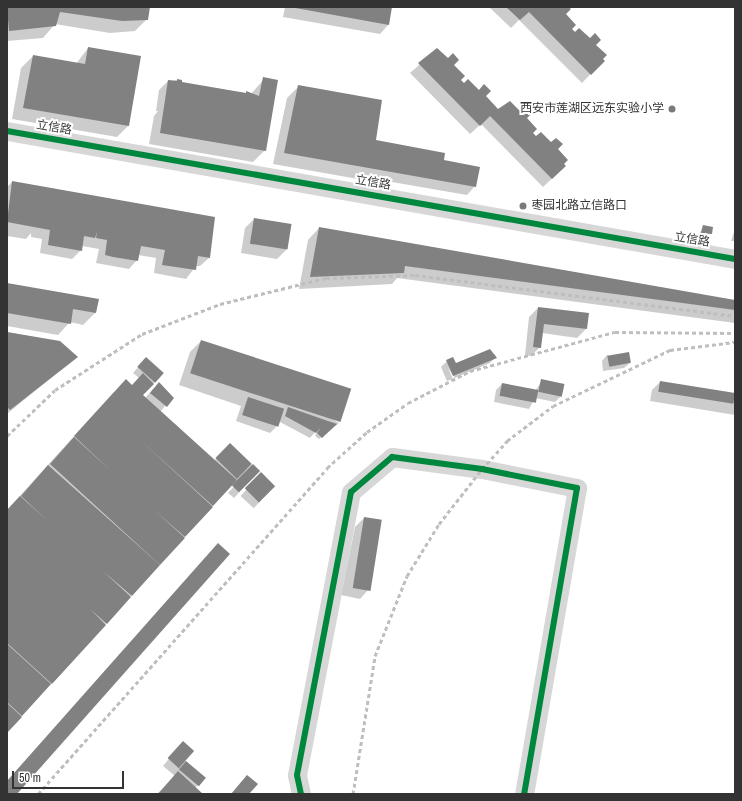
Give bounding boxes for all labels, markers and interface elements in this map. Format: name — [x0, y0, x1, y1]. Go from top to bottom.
place label: 西安市莲湖区远东实验小学 — [520, 102, 664, 116]
marker: 西安市莲湖区远东实验小学 — [667, 104, 677, 114]
street label: 立信路 — [35, 118, 73, 138]
street label: 立信路 — [354, 173, 392, 193]
place label: 枣园北路立信路口 — [531, 199, 627, 213]
marker: 枣园北路立信路口 — [518, 201, 528, 211]
street label: 立信路 — [673, 230, 711, 250]
scale bar — [14, 763, 126, 789]
text: 50 m — [19, 770, 41, 786]

